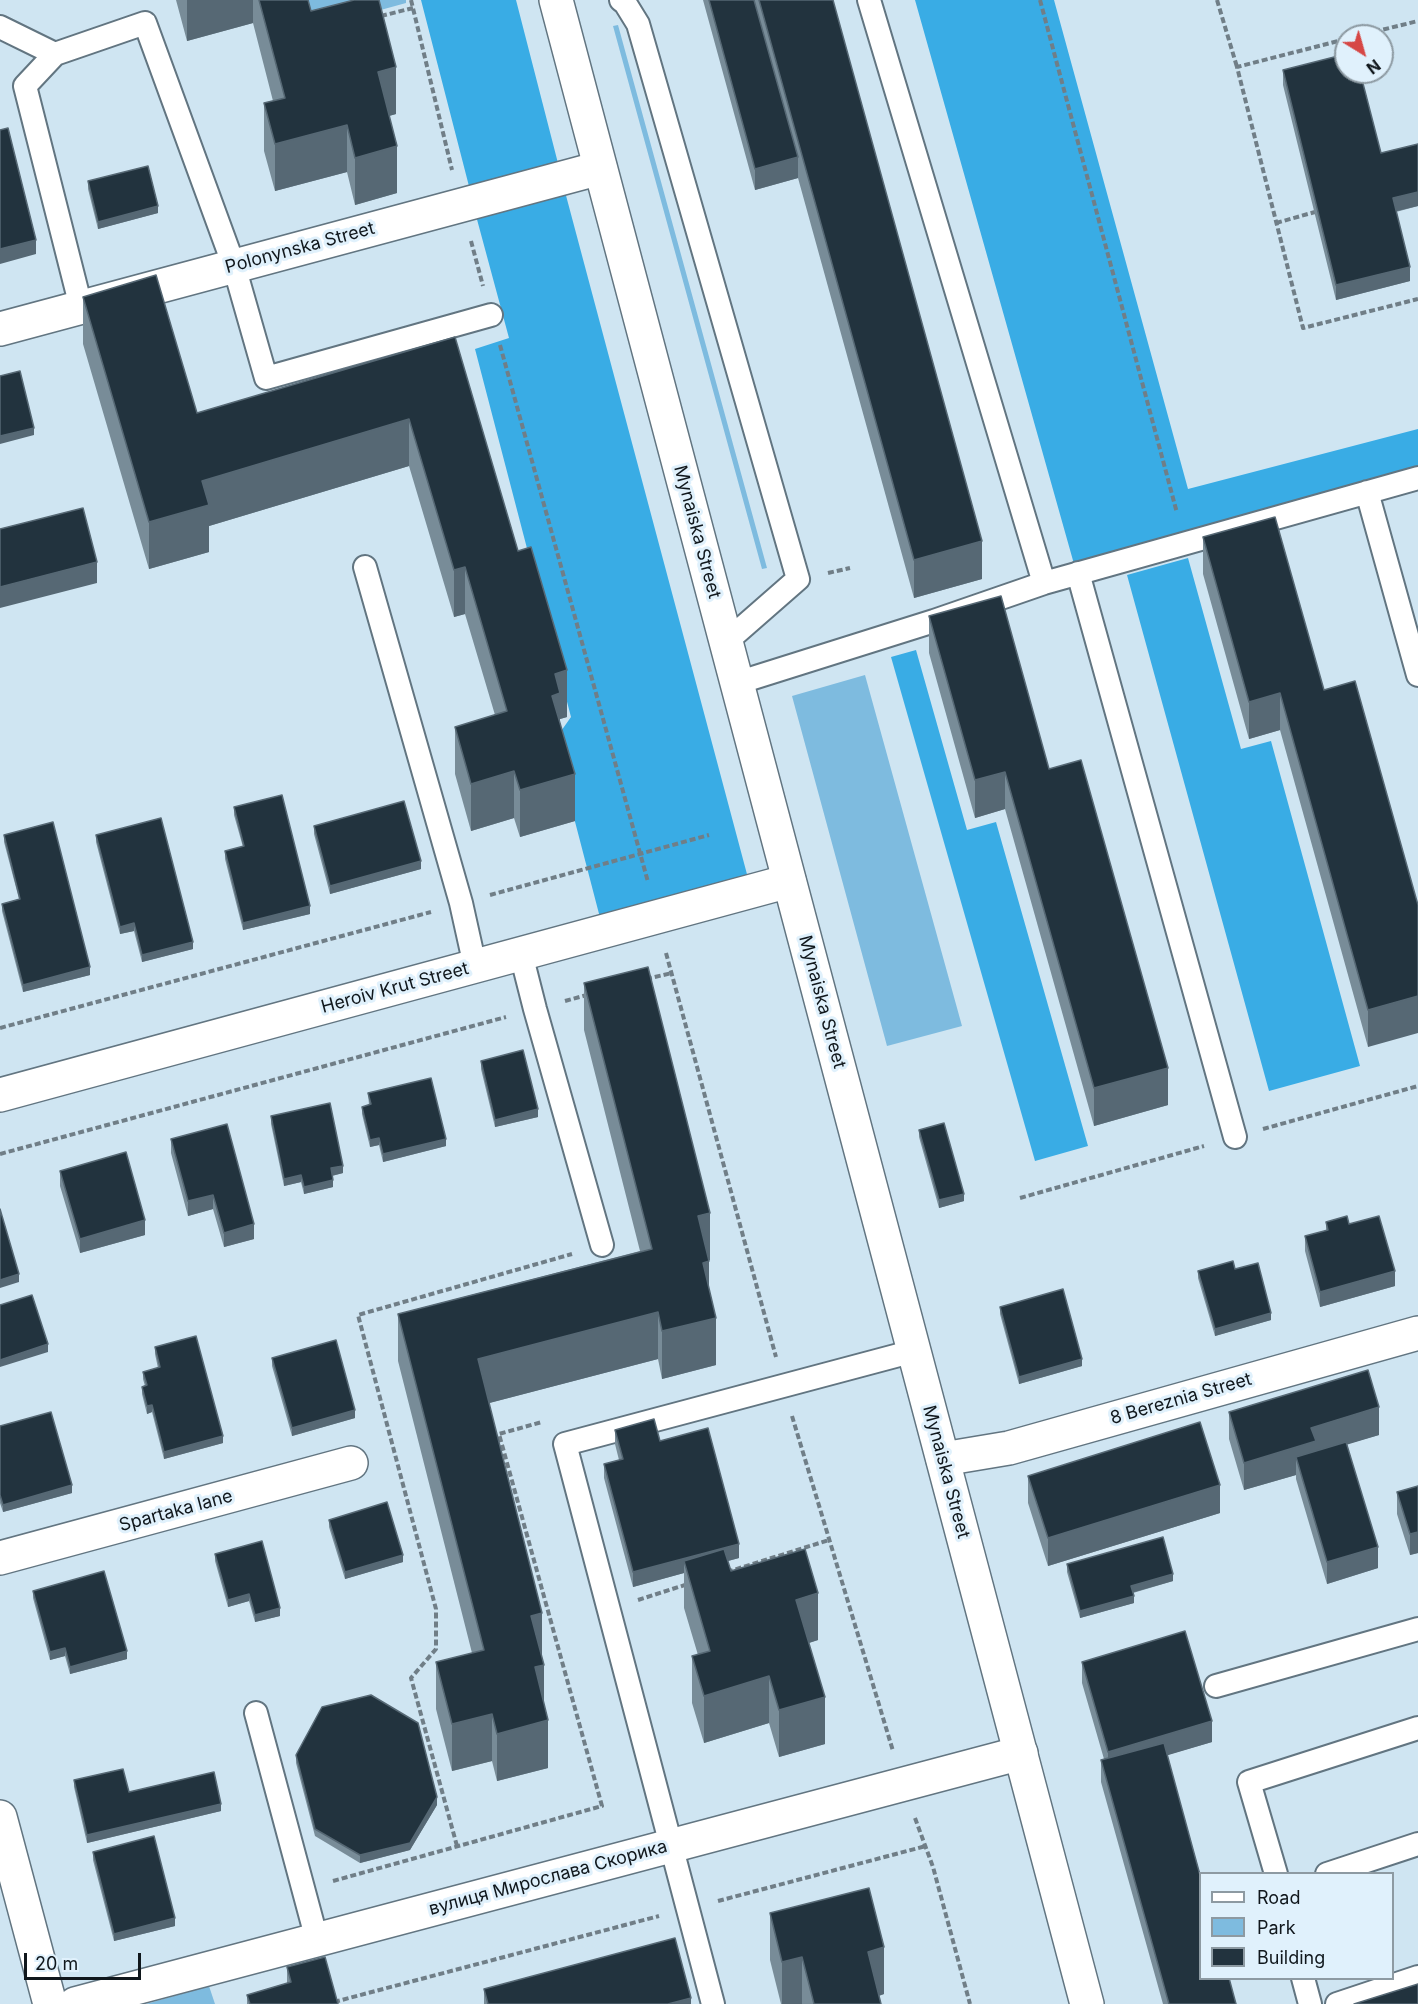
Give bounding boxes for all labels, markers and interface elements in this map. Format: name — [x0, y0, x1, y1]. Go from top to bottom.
north arrow — [1334, 24, 1394, 84]
text: N — [1363, 55, 1385, 78]
street label: Polonynska Street — [223, 218, 377, 278]
street label: Mynaiska Street — [669, 463, 725, 601]
street label: Mynaiska Street — [794, 933, 850, 1071]
street label: Heroiv Krut Street — [319, 958, 471, 1018]
street label: 8 Bereznia Street — [1108, 1368, 1254, 1430]
street label: Mynaiska Street — [918, 1403, 974, 1541]
street label: Spartaka lane — [117, 1485, 235, 1537]
street label: вулиця Мирослава Скорика — [426, 1836, 670, 1920]
legend — [1199, 1872, 1394, 1980]
text: Road — [1257, 1887, 1300, 1908]
text: Park — [1257, 1917, 1296, 1938]
scale bar — [27, 1941, 144, 1979]
text: Building — [1257, 1947, 1325, 1968]
text: 20 m — [35, 1953, 78, 1974]

